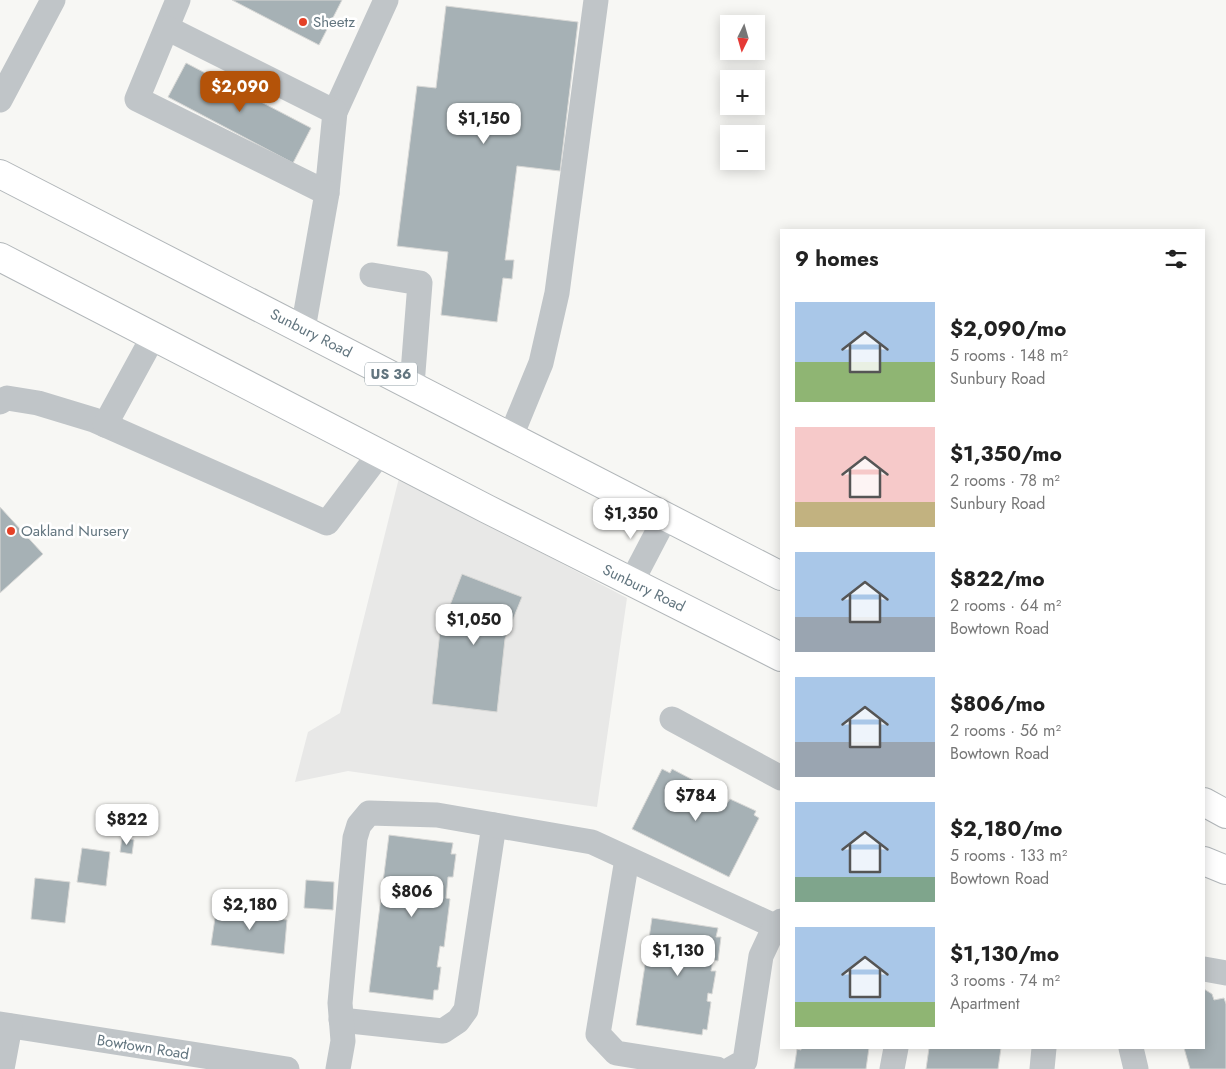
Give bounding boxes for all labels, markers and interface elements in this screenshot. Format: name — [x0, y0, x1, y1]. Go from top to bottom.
place label: Sheetz — [313, 11, 355, 33]
north arrow — [720, 15, 765, 60]
map controls — [720, 15, 765, 170]
marker: Sheetz — [297, 16, 309, 28]
pin: $2,090 — [199, 70, 281, 113]
button: + — [720, 70, 765, 115]
text: $2,090 — [211, 75, 269, 98]
pin: $1,150 — [443, 102, 525, 145]
text: $1,150 — [458, 107, 510, 130]
button: − — [720, 125, 765, 170]
text: 9 homes — [795, 244, 879, 274]
icon: filters — [1162, 245, 1190, 273]
street label: Sunbury Road — [266, 303, 356, 363]
text: $2,090/mo — [950, 314, 1066, 344]
icon: home — [835, 322, 895, 382]
text: 5 rooms · 148 m² — [950, 344, 1068, 367]
road number: US 36 — [365, 362, 417, 386]
text: Sunbury Road — [950, 367, 1045, 390]
text: $1,350/mo — [950, 439, 1062, 469]
icon: home — [835, 447, 895, 507]
text: 2 rooms · 78 m² — [950, 469, 1060, 492]
text: Sunbury Road — [950, 492, 1045, 515]
pin: $1,350 — [590, 498, 672, 540]
text: $1,350 — [604, 502, 658, 525]
place label: Oakland Nursery — [21, 520, 129, 542]
marker: Oakland Nursery — [5, 525, 17, 537]
street label: Sunbury Road — [599, 559, 689, 617]
text: $822/mo — [950, 564, 1045, 594]
icon: home — [835, 572, 895, 632]
text: 2 rooms · 64 m² — [950, 594, 1061, 617]
pin: $1,050 — [433, 604, 515, 646]
text: $1,050 — [447, 608, 501, 631]
text: Bowtown Road — [950, 617, 1049, 640]
text: $806/mo — [950, 689, 1045, 719]
icon: home — [835, 697, 895, 757]
text: 2 rooms · 56 m² — [950, 719, 1061, 742]
text: Bowtown Road — [950, 742, 1049, 765]
pin: $784 — [666, 780, 726, 822]
text: $784 — [676, 784, 716, 807]
pin: $822 — [97, 804, 157, 846]
text: $822 — [107, 808, 147, 831]
text: $2,180/mo — [950, 814, 1062, 844]
icon: home — [835, 822, 895, 882]
text: 5 rooms · 133 m² — [950, 844, 1067, 867]
text: Bowtown Road — [950, 867, 1049, 890]
pin: $806 — [382, 876, 442, 918]
text: $806 — [391, 880, 433, 903]
pin: $2,180 — [209, 888, 291, 931]
text: $2,180 — [223, 893, 277, 916]
pin: $1,130 — [637, 934, 719, 977]
text: $1,130 — [652, 939, 704, 962]
text: $1,130/mo — [950, 939, 1059, 969]
icon: home — [835, 947, 895, 1007]
text: 3 rooms · 74 m² — [950, 969, 1060, 992]
text: Apartment — [950, 992, 1020, 1015]
street label: Bowtown Road — [95, 1029, 191, 1065]

